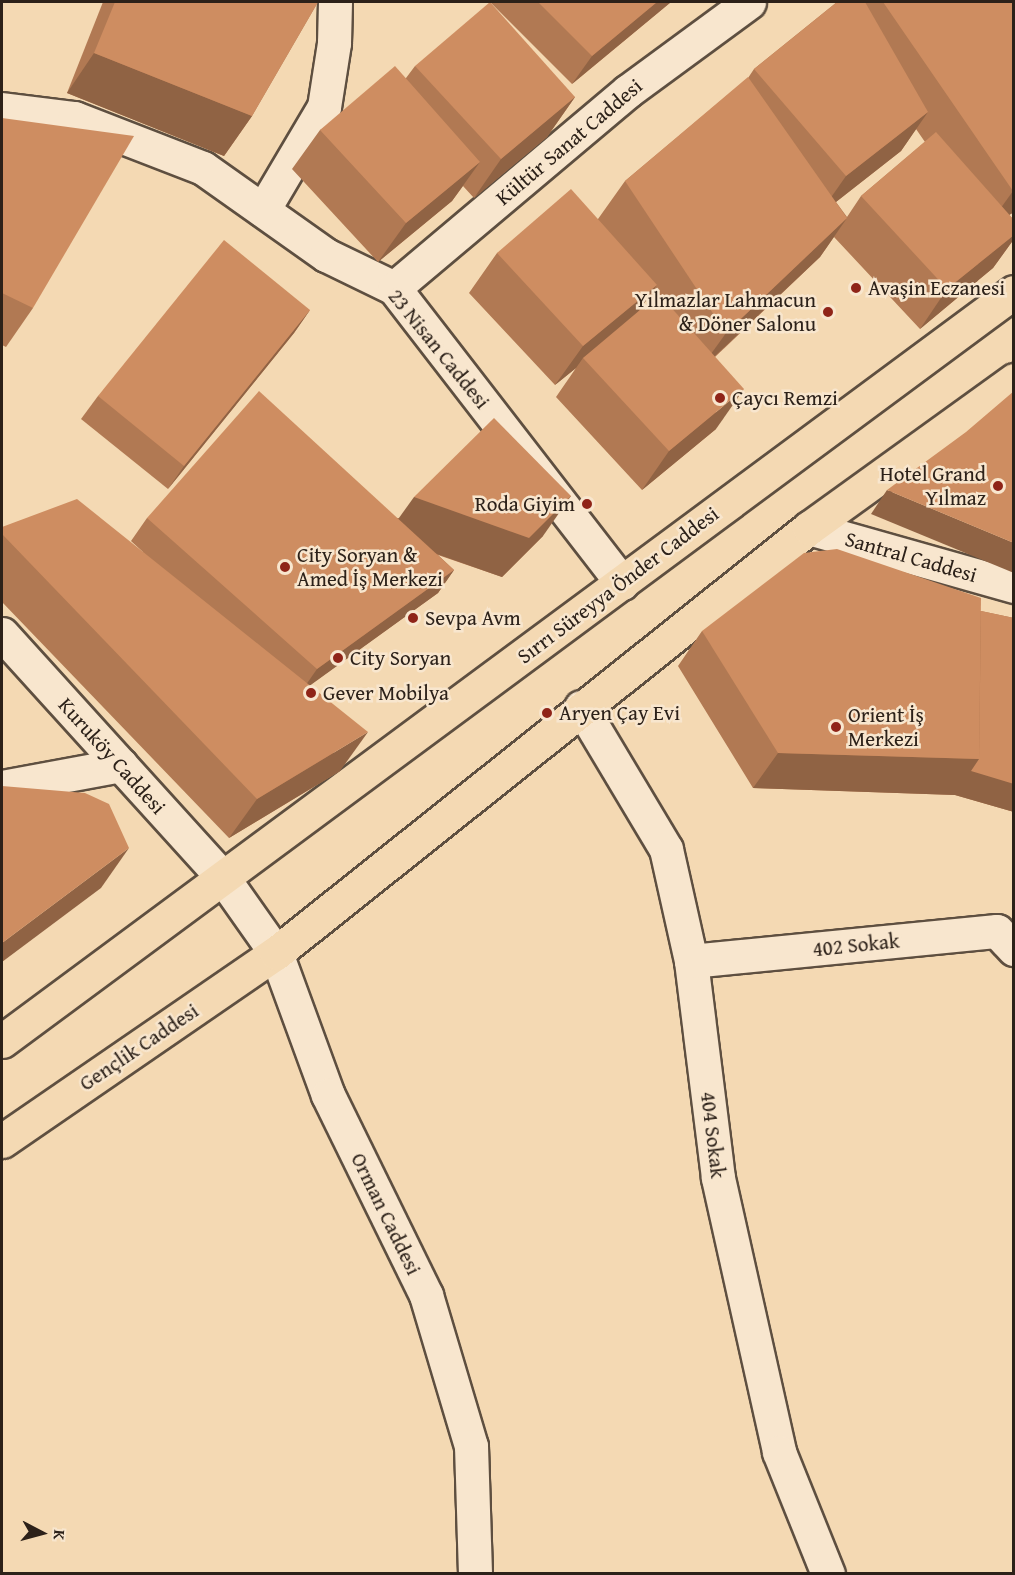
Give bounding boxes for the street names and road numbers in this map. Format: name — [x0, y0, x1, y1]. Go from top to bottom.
street label: Kültür Sanat Caddesi — [491, 73, 647, 211]
street label: 23 Nisan Caddesi — [383, 284, 495, 414]
street label: Sırrı Süreyya Önder Caddesi — [512, 501, 724, 669]
street label: Santral Caddesi — [842, 526, 980, 588]
street label: Kuruköy Caddesi — [53, 693, 171, 819]
street label: 402 Sokak — [811, 928, 901, 962]
street label: Gençlik Caddesi — [75, 998, 203, 1096]
street label: 404 Sokak — [695, 1090, 731, 1180]
street label: Orman Caddesi — [346, 1149, 426, 1279]

